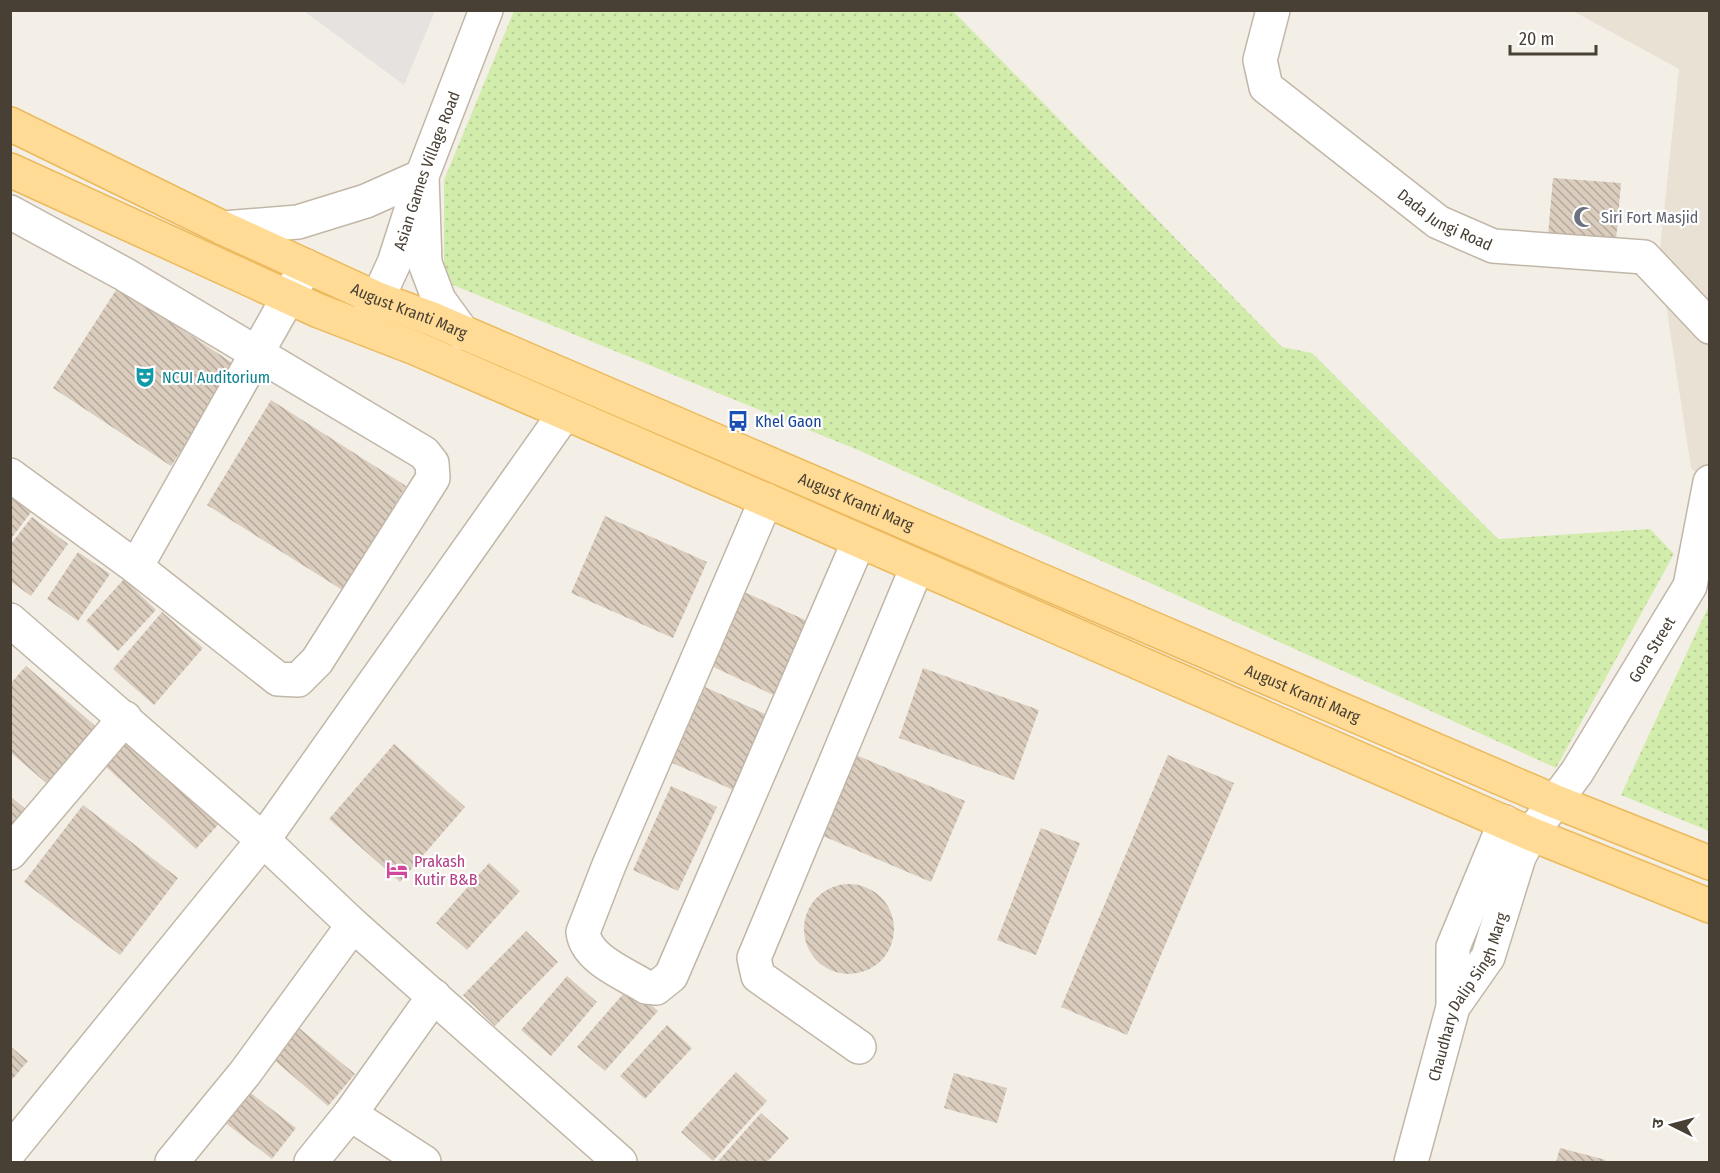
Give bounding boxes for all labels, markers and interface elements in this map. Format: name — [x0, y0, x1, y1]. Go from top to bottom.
scale bar — [1510, 18, 1596, 56]
text: 20 m — [1519, 28, 1554, 50]
street label: Asian Games Village Road — [390, 89, 464, 253]
street label: Dada Jungi Road — [1394, 185, 1495, 255]
mosque icon: Siri Fort Masjid — [1572, 205, 1596, 229]
place label: Siri Fort Masjid — [1601, 208, 1698, 227]
street label: August Kranti Marg — [348, 279, 471, 343]
theatre icon: NCUI Auditorium — [133, 365, 157, 389]
place label: NCUI Auditorium — [162, 368, 270, 387]
bus stop icon: Khel Gaon — [726, 409, 750, 433]
place label: Khel Gaon — [755, 412, 822, 431]
street label: August Kranti Marg — [796, 469, 917, 535]
street label: Gora Street — [1625, 613, 1680, 686]
street label: August Kranti Marg — [1242, 660, 1364, 727]
place label: Prakash Kutir B&B — [414, 852, 478, 889]
hotel icon: Prakash Kutir B&B — [385, 858, 409, 882]
street label: Chaudhary Dalip Singh Marg — [1424, 910, 1511, 1083]
north arrow — [1642, 1095, 1702, 1155]
text: उ — [1648, 1117, 1668, 1129]

